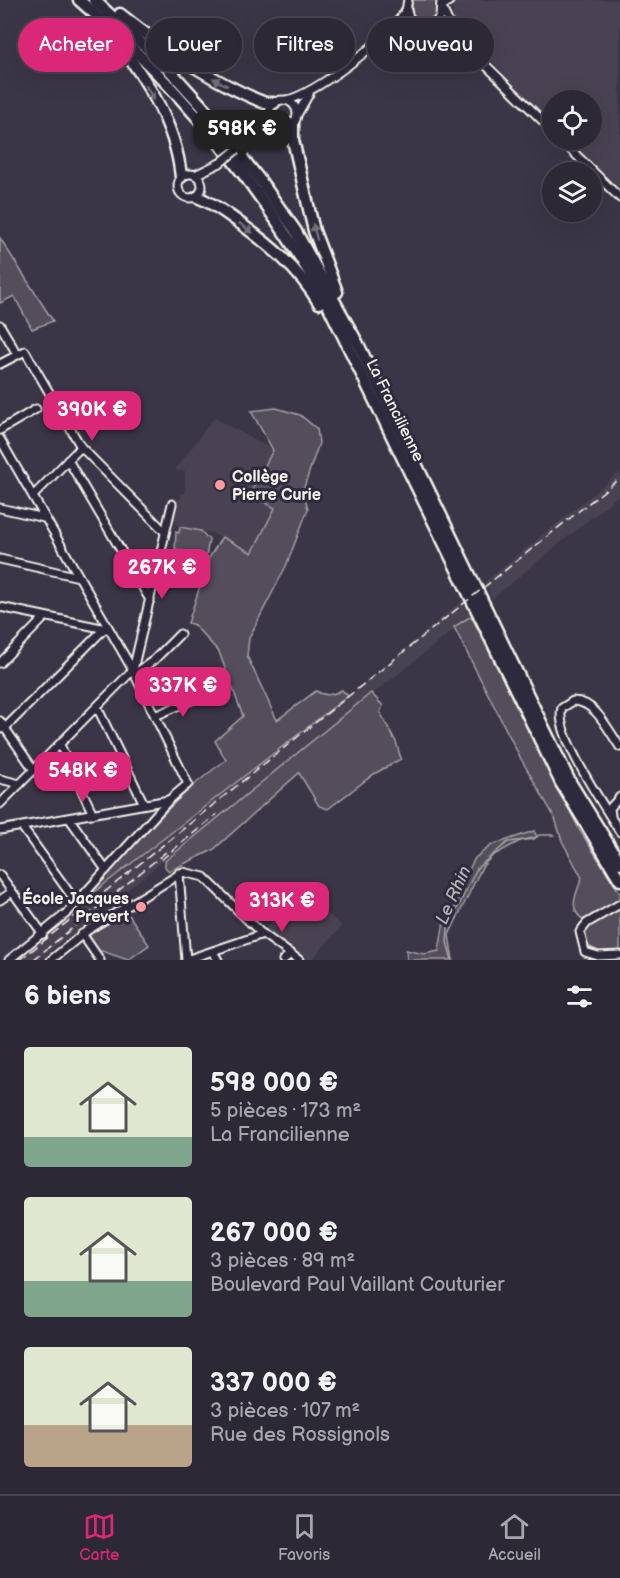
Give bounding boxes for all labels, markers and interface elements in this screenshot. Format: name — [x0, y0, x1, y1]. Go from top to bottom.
chip: Acheter — [18, 18, 134, 72]
chip: Louer — [146, 18, 242, 72]
chip: Filtres — [254, 18, 355, 72]
chip: Nouveau — [367, 18, 494, 72]
one-way arrow — [211, 78, 228, 87]
one-way arrow — [145, 85, 156, 101]
map controls — [542, 90, 602, 222]
button: locate — [542, 90, 602, 150]
pin: 598K € — [193, 110, 291, 161]
text: 598K € — [207, 117, 277, 141]
button: layers — [542, 162, 602, 222]
one-way arrow — [238, 222, 254, 234]
one-way arrow — [310, 223, 319, 241]
street label: La Francilienne — [362, 356, 428, 466]
pin: 390K € — [43, 391, 141, 442]
text: 390K € — [57, 398, 127, 422]
place label: Collège Pierre Curie — [232, 468, 321, 505]
marker: Collège Pierre Curie — [213, 478, 227, 492]
pin: 267K € — [113, 549, 211, 600]
text: 267K € — [127, 556, 197, 580]
pin: 337K € — [134, 667, 232, 718]
text: 337K € — [149, 674, 217, 698]
pin: 548K € — [34, 752, 132, 803]
text: 548K € — [48, 759, 118, 783]
water label: Le Rhin — [431, 863, 476, 928]
pin: 313K € — [233, 882, 331, 933]
place label: École Jacques Prevert — [22, 887, 130, 927]
text: 313K € — [249, 889, 315, 913]
marker: École Jacques Prevert — [134, 900, 148, 914]
icon: filters — [563, 980, 596, 1013]
text: 6 biens — [24, 981, 111, 1012]
text: 598 000 € — [210, 1068, 338, 1099]
icon: home — [72, 1071, 144, 1143]
text: 5 pièces · 173 m² — [210, 1099, 361, 1123]
text: La Francilienne — [210, 1123, 350, 1147]
text: 267 000 € — [210, 1218, 338, 1249]
icon: home — [72, 1221, 144, 1293]
text: 3 pièces · 89 m² — [210, 1249, 355, 1273]
text: Boulevard Paul Vaillant Couturier — [210, 1273, 504, 1297]
text: 337 000 € — [210, 1368, 337, 1399]
icon: home — [72, 1371, 144, 1443]
text: 3 pièces · 107 m² — [210, 1399, 360, 1423]
text: Rue des Rossignols — [210, 1423, 390, 1447]
tab: Carte — [79, 1510, 120, 1565]
tab: Favoris — [278, 1510, 330, 1565]
tab: Accueil — [489, 1510, 541, 1565]

